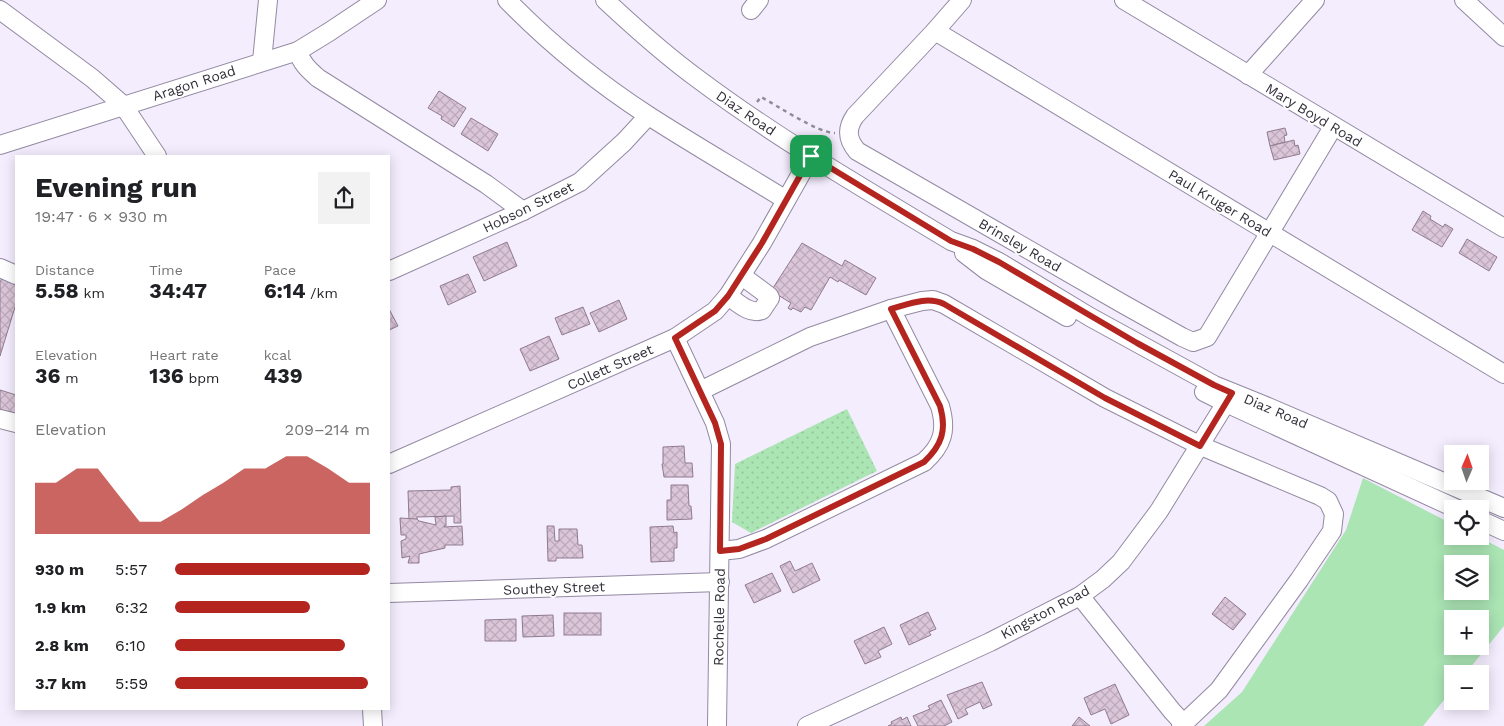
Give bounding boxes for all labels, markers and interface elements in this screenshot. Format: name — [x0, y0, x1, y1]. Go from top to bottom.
street label: Aragon Road — [151, 62, 237, 104]
street label: Mary Boyd Road — [1263, 80, 1365, 150]
street label: Diaz Road — [713, 87, 779, 139]
pin — [790, 135, 832, 177]
icon: arrive — [797, 142, 825, 170]
street label: Paul Kruger Road — [1166, 166, 1274, 240]
text: Evening run — [35, 171, 197, 204]
button: share — [318, 172, 370, 224]
street label: Hobson Street — [480, 178, 576, 236]
text: 19:47 · 6 × 930 m — [35, 207, 168, 226]
street label: Brinsley Road — [976, 215, 1064, 275]
text: Distance — [35, 262, 95, 278]
text: Time — [149, 262, 183, 278]
text: Pace — [264, 262, 296, 278]
text: 5.58 — [35, 278, 79, 303]
text: 34:47 — [149, 278, 207, 303]
text: 6:14 — [264, 278, 306, 303]
text: km — [79, 285, 105, 301]
text: /km — [306, 285, 338, 301]
street label: Collett Street — [565, 341, 655, 393]
text: Elevation — [35, 347, 98, 363]
text: Heart rate — [149, 347, 219, 363]
text: kcal — [264, 347, 291, 363]
text: 36 — [35, 363, 60, 388]
text: 136 — [149, 363, 184, 388]
text: 439 — [264, 363, 303, 388]
text: m — [60, 370, 79, 386]
text: bpm — [184, 370, 219, 386]
street label: Diaz Road — [1242, 390, 1310, 432]
text: Elevation — [35, 420, 106, 439]
text: 209–214 m — [285, 420, 370, 439]
north arrow — [1444, 445, 1489, 490]
map controls — [1444, 445, 1489, 710]
button: locate — [1444, 500, 1489, 545]
button: layers — [1444, 555, 1489, 600]
text: 930 m — [35, 560, 84, 579]
text: 5:57 — [115, 560, 147, 579]
street label: Rochelle Road — [710, 568, 728, 666]
street label: Southey Street — [503, 578, 605, 598]
street label: Kingston Road — [998, 582, 1092, 642]
text: 1.9 km — [35, 598, 86, 617]
text: 6:32 — [115, 598, 148, 617]
button: + — [1444, 610, 1489, 655]
text: 2.8 km — [35, 636, 89, 655]
text: 6:10 — [115, 636, 146, 655]
button: − — [1444, 665, 1489, 710]
text: 3.7 km — [35, 674, 86, 693]
text: 5:59 — [115, 674, 148, 693]

